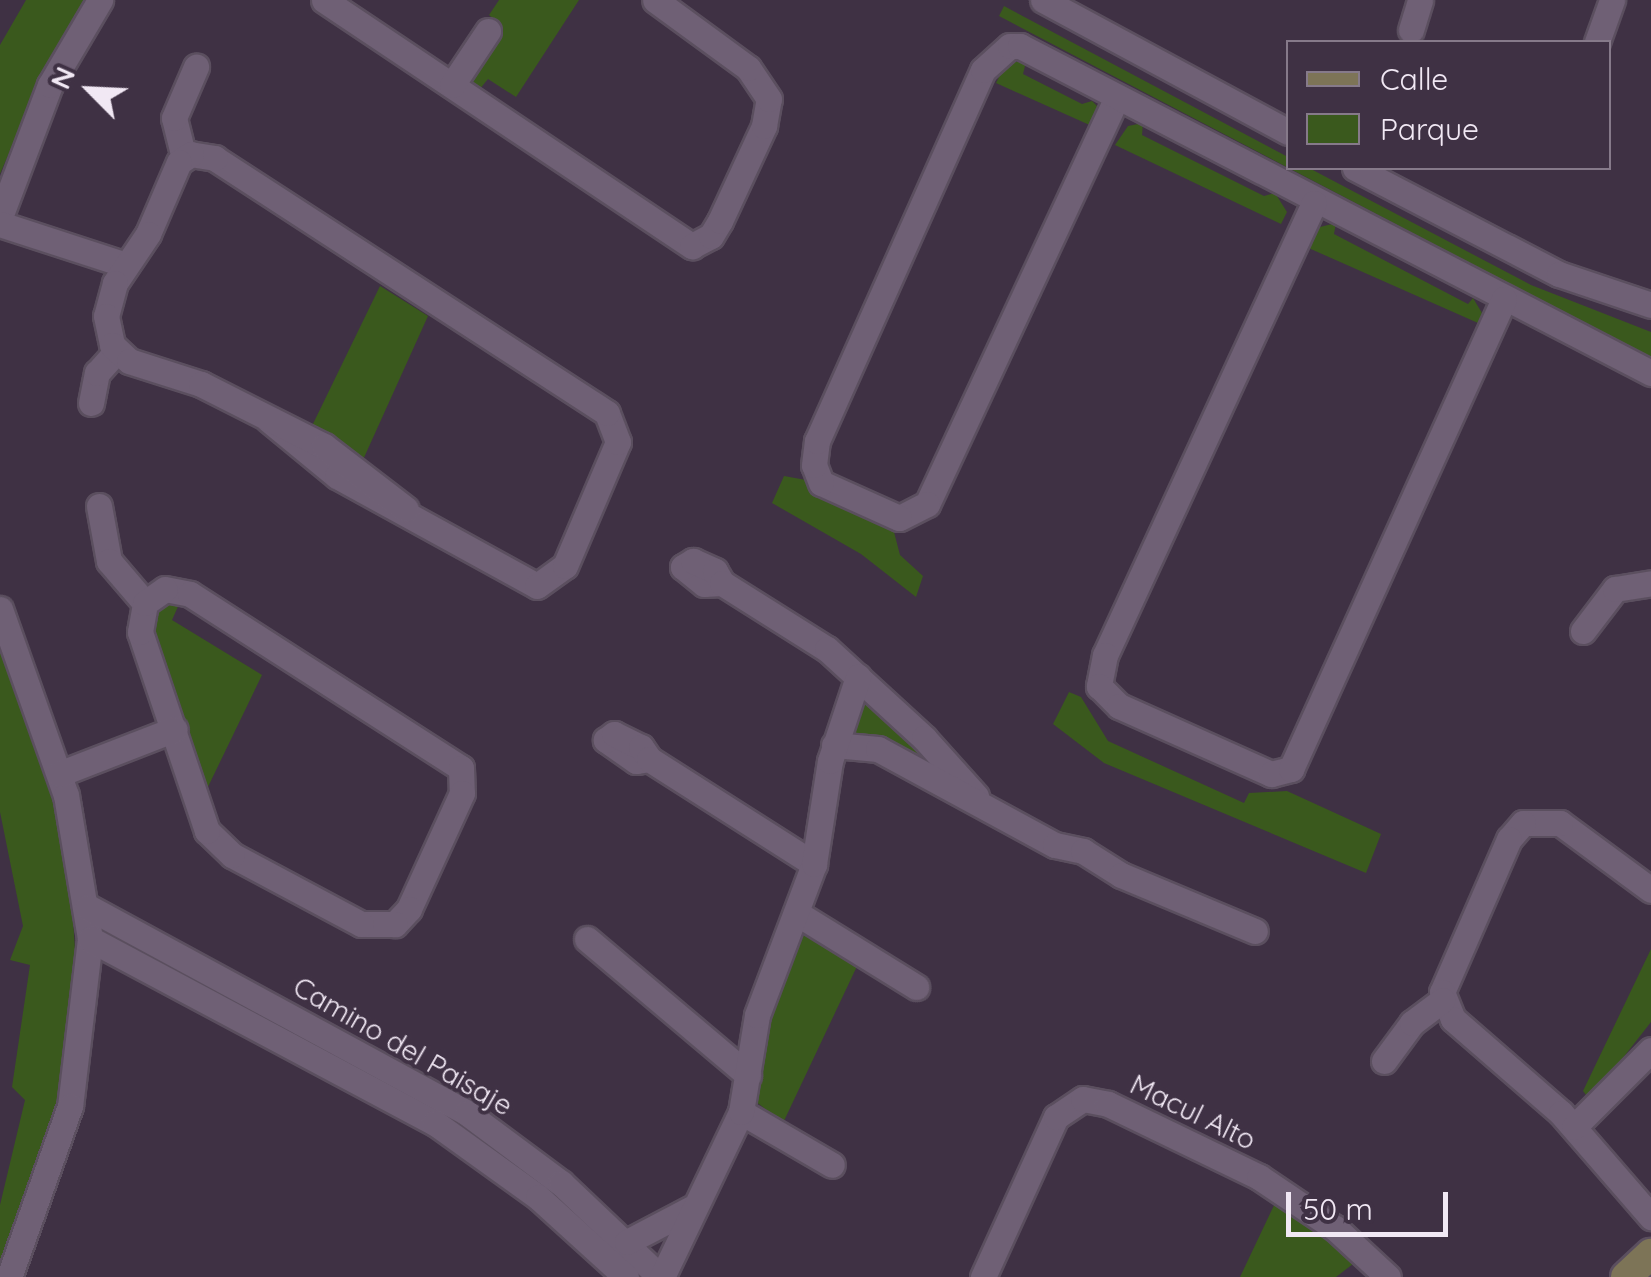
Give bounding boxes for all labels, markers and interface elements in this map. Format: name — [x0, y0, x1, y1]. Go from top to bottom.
north arrow — [40, 40, 140, 140]
legend — [1286, 40, 1611, 170]
text: Calle — [1380, 60, 1448, 98]
text: N — [42, 61, 82, 94]
text: Parque — [1380, 110, 1479, 148]
street label: Camino del Paisaje — [287, 970, 519, 1122]
street label: Macul Alto — [1125, 1067, 1261, 1157]
scale bar — [1291, 1172, 1454, 1234]
text: 50 m — [1303, 1190, 1373, 1228]

